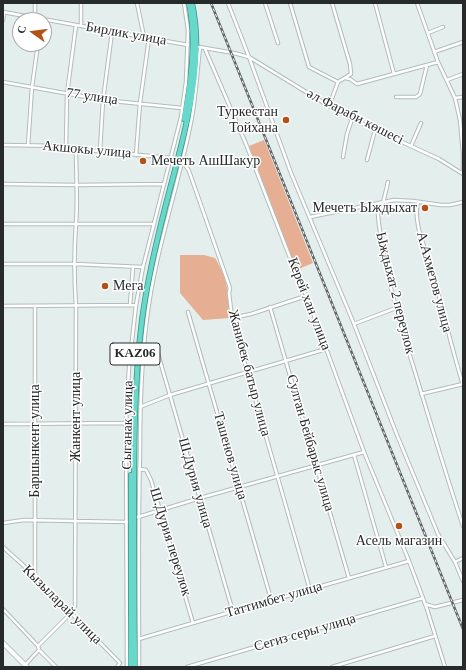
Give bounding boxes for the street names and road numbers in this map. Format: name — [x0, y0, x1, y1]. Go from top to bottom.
street label: Бирлик улица — [84, 19, 168, 49]
street label: 77 улица — [65, 85, 119, 109]
street label: әл Фараби көшесі — [304, 85, 406, 149]
street label: Акшокы улица — [42, 138, 132, 162]
street label: Ыждыхат 2 переулок — [372, 230, 418, 356]
street label: А.Ахметов улица — [413, 230, 455, 334]
street label: Керей хан улица — [284, 255, 334, 353]
street label: Жанибек батыр улица — [224, 308, 274, 438]
road number: KАZ06 — [110, 343, 160, 365]
street label: Жанкент улица — [68, 372, 84, 462]
street label: Султан Бейбарыс улица — [282, 373, 338, 513]
street label: Сыганак улица — [119, 380, 137, 470]
street label: Баршынкент улица — [27, 384, 43, 498]
street label: Ташенов улица — [209, 410, 251, 502]
street label: Ш.Дурия улица — [174, 436, 216, 530]
street label: Ш.Дурия переулок — [146, 486, 194, 598]
street label: Кызыларай улица — [19, 562, 105, 648]
street label: Таттимбет улица — [224, 578, 324, 622]
street label: Сегиз серы улица — [252, 610, 358, 656]

